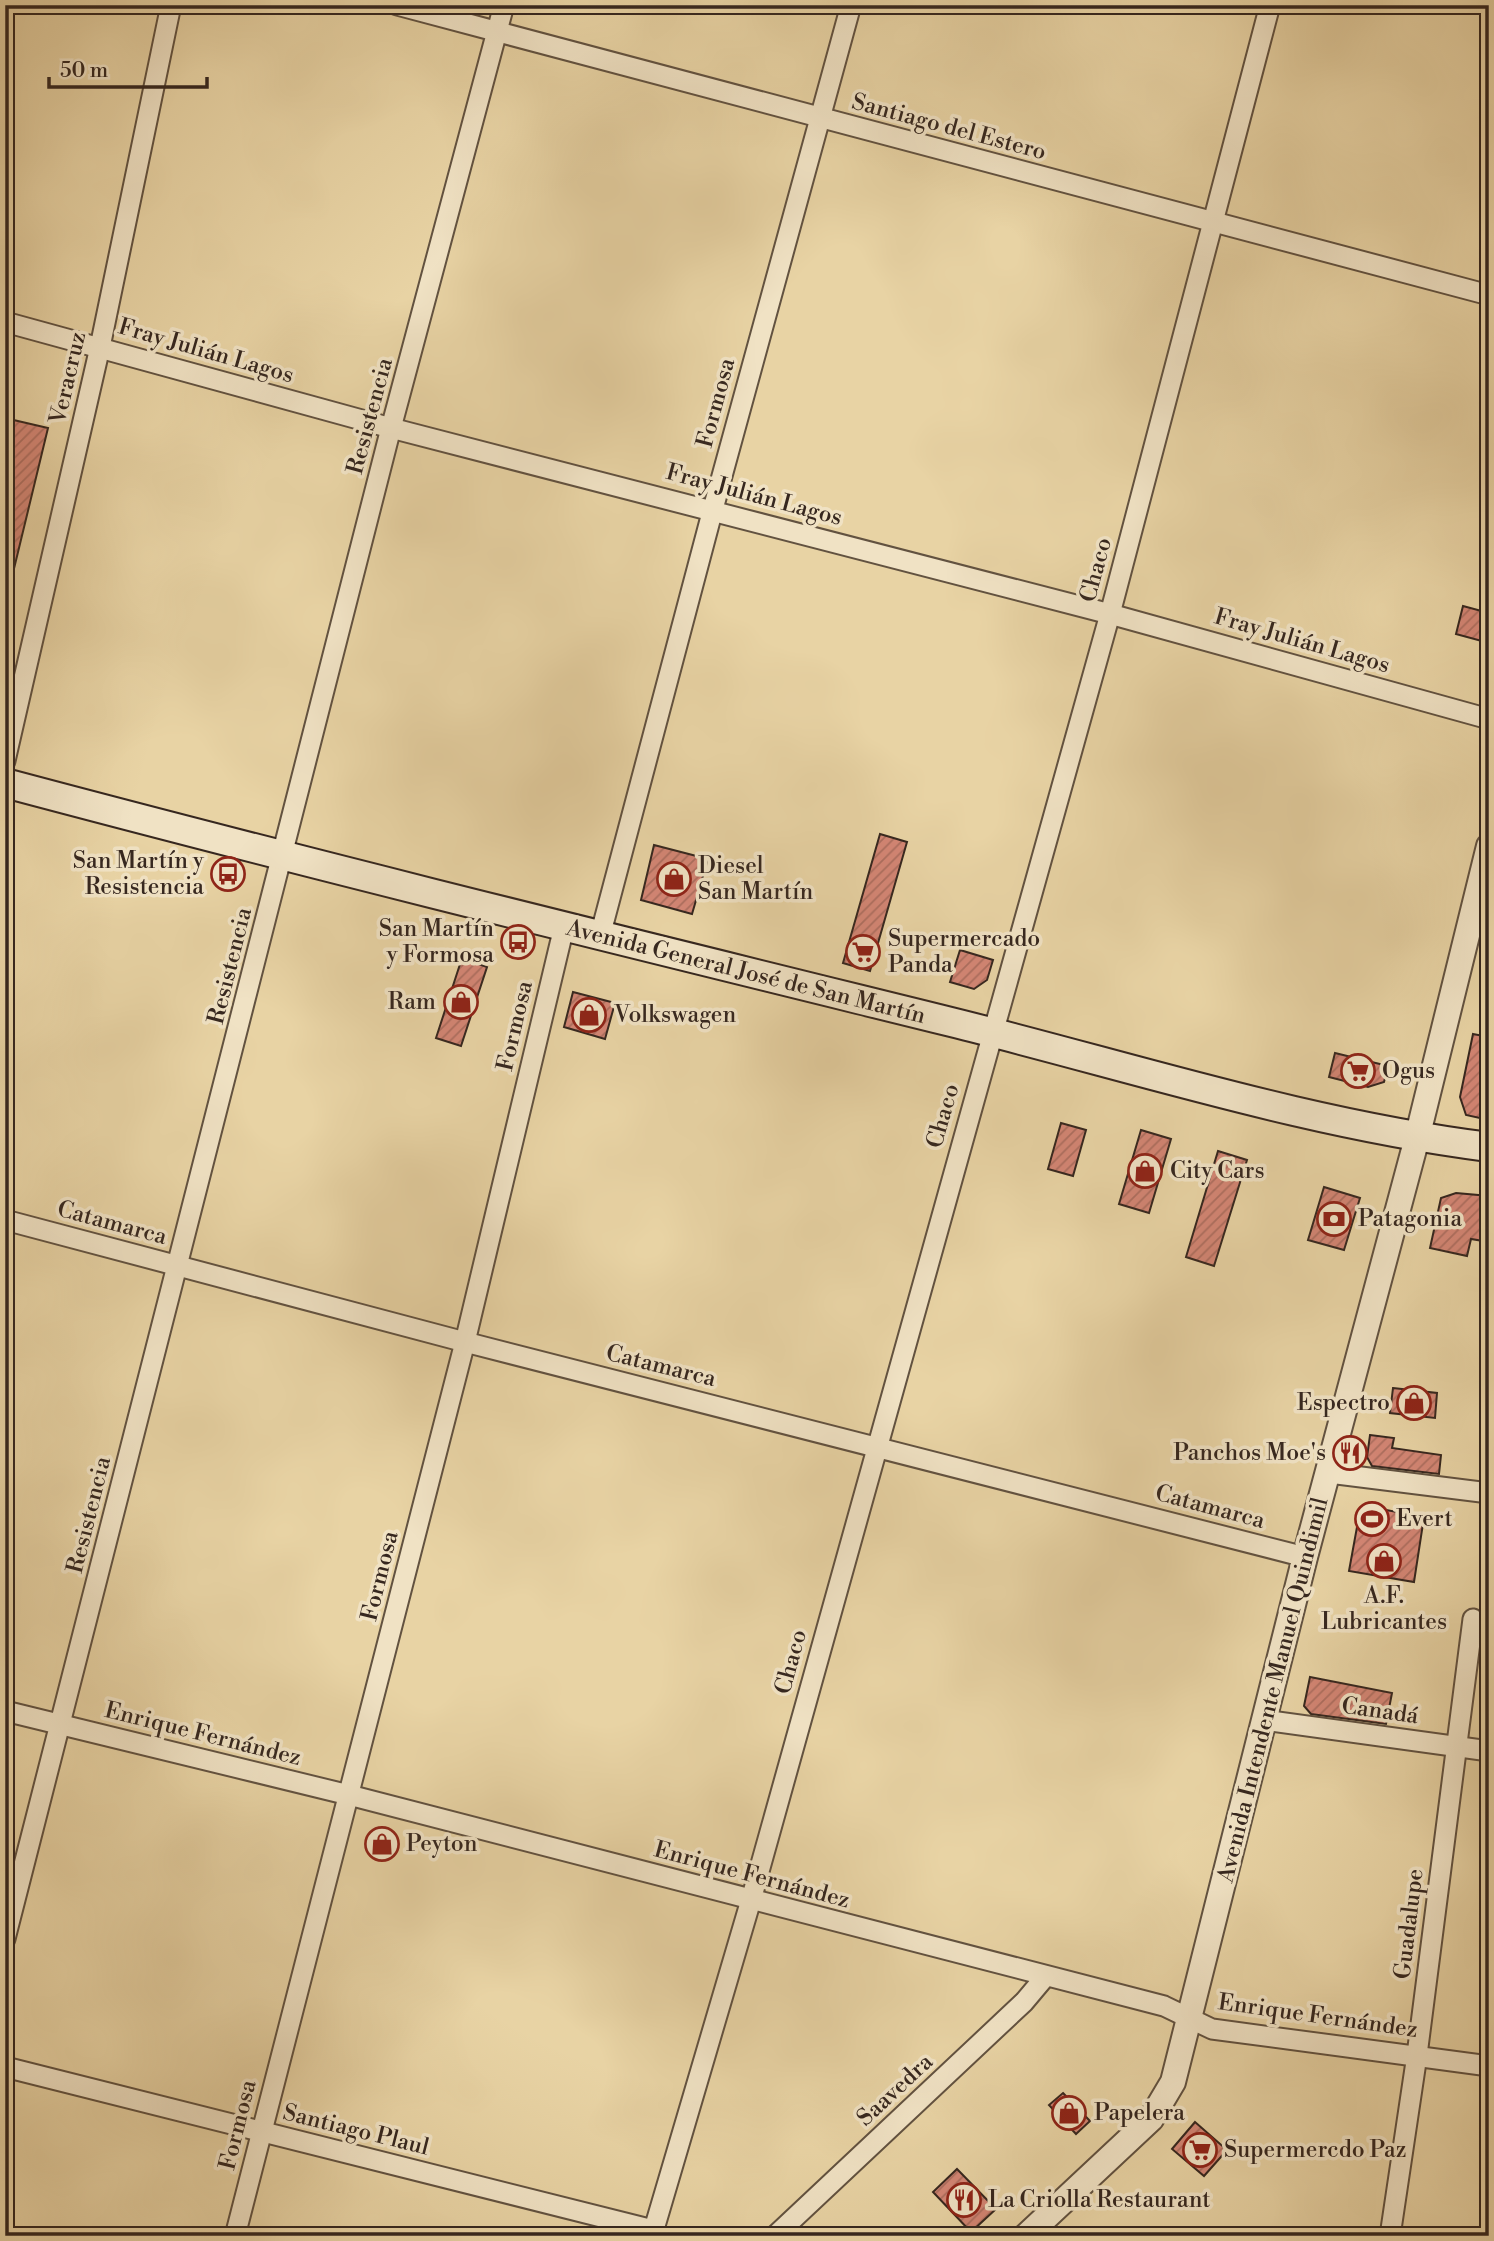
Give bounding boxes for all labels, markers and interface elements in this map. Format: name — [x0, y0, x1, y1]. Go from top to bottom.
scale bar — [49, 46, 206, 90]
text: 50 m — [60, 58, 108, 84]
street label: Santiago del Estero — [849, 88, 1049, 166]
street label: Fray Julián Lagos — [115, 313, 297, 389]
street label: Veracruz — [44, 329, 92, 428]
street label: Resistencia — [341, 354, 399, 477]
street label: Formosa — [691, 355, 741, 451]
street label: Fray Julián Lagos — [663, 458, 845, 532]
street label: Chaco — [1074, 535, 1118, 605]
street label: Fray Julián Lagos — [1211, 603, 1393, 679]
place label: San Martín y Resistencia — [73, 847, 205, 901]
place label: Diesel San Martín — [698, 852, 814, 906]
bus stop icon: San Martín y Resistencia — [209, 855, 247, 893]
shop icon: Diesel San Martín — [655, 860, 693, 898]
street label: Resistencia — [202, 904, 258, 1027]
street label: Avenida General José de San Martín — [563, 914, 929, 1030]
place label: San Martín y Formosa — [379, 915, 494, 969]
bus stop icon: San Martín y Formosa — [499, 923, 537, 961]
place label: Supermercado Panda — [888, 925, 1040, 979]
supermarket icon: Supermercado Panda — [844, 933, 882, 971]
street label: Formosa — [491, 978, 539, 1074]
shop icon: Ram — [442, 983, 480, 1021]
place label: Ram — [388, 988, 436, 1016]
shop icon: Volkswagen — [570, 996, 608, 1034]
place label: Volkswagen — [613, 1001, 736, 1029]
supermarket icon: Ogus — [1339, 1052, 1377, 1090]
place label: Ogus — [1382, 1057, 1435, 1085]
street label: Chaco — [920, 1081, 966, 1151]
shop icon: City Cars — [1126, 1152, 1164, 1190]
place label: City Cars — [1170, 1157, 1265, 1185]
street label: Catamarca — [54, 1195, 170, 1251]
bank icon: Patagonia — [1315, 1200, 1353, 1238]
place label: Patagonia — [1358, 1205, 1462, 1233]
street label: Catamarca — [603, 1339, 719, 1393]
shop icon: Espectro — [1395, 1384, 1433, 1422]
place label: Espectro — [1297, 1389, 1390, 1417]
restaurant icon: Panchos Moe's — [1331, 1434, 1369, 1472]
place label: Panchos Moe's — [1173, 1439, 1326, 1467]
street label: Resistencia — [61, 1453, 117, 1576]
street label: Catamarca — [1152, 1479, 1268, 1535]
street label: Avenida Intendente Manuel Quindimil — [1211, 1494, 1335, 1887]
sports icon: Evert — [1353, 1500, 1391, 1538]
place label: Evert — [1396, 1505, 1453, 1533]
street label: Formosa — [355, 1528, 405, 1624]
shop icon: A.F. Lubricantes — [1365, 1542, 1403, 1580]
place label: A.F. Lubricantes — [1321, 1582, 1447, 1636]
street label: Chaco — [769, 1627, 813, 1697]
street label: Canadá — [1340, 1692, 1421, 1730]
street label: Enrique Fernández — [102, 1696, 304, 1772]
shop icon: Peyton — [363, 1825, 401, 1863]
place label: Peyton — [406, 1830, 478, 1858]
street label: Enrique Fernández — [651, 1835, 853, 1915]
street label: Guadalupe — [1388, 1867, 1430, 1981]
street label: Enrique Fernández — [1216, 1988, 1420, 2044]
street label: Saavedra — [851, 2048, 939, 2132]
street label: Formosa — [213, 2077, 263, 2173]
shop icon: Papelera — [1050, 2094, 1088, 2132]
street label: Santiago Plaul — [280, 2098, 432, 2162]
place label: Papelera — [1094, 2099, 1185, 2127]
supermarket icon: Supermercdo Paz — [1181, 2131, 1219, 2169]
place label: Supermercdo Paz — [1224, 2136, 1407, 2164]
restaurant icon: La Criolla Restaurant — [945, 2181, 983, 2219]
place label: La Criolla Restaurant — [988, 2186, 1210, 2214]

